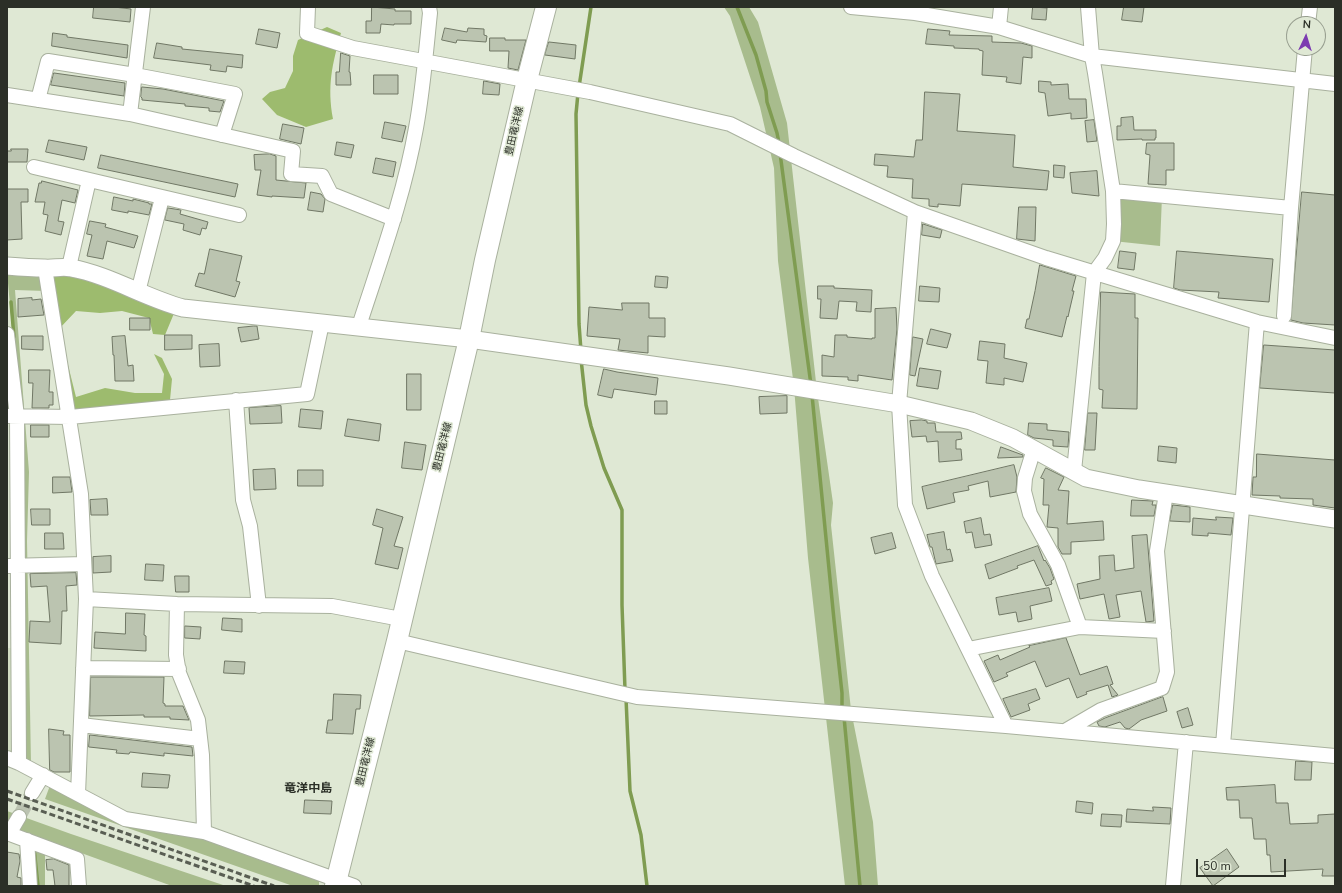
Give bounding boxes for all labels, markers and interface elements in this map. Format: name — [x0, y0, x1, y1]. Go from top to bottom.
north arrow — [1286, 16, 1326, 56]
text: N — [1302, 17, 1311, 32]
street label: 豊田竜洋線 — [504, 105, 526, 157]
street label: 豊田竜洋線 — [431, 421, 455, 473]
street label: 豊田竜洋線 — [354, 736, 378, 788]
district label: 竜洋中島 — [284, 782, 332, 796]
scale bar — [1198, 851, 1288, 877]
text: 50 m — [1203, 858, 1231, 874]

